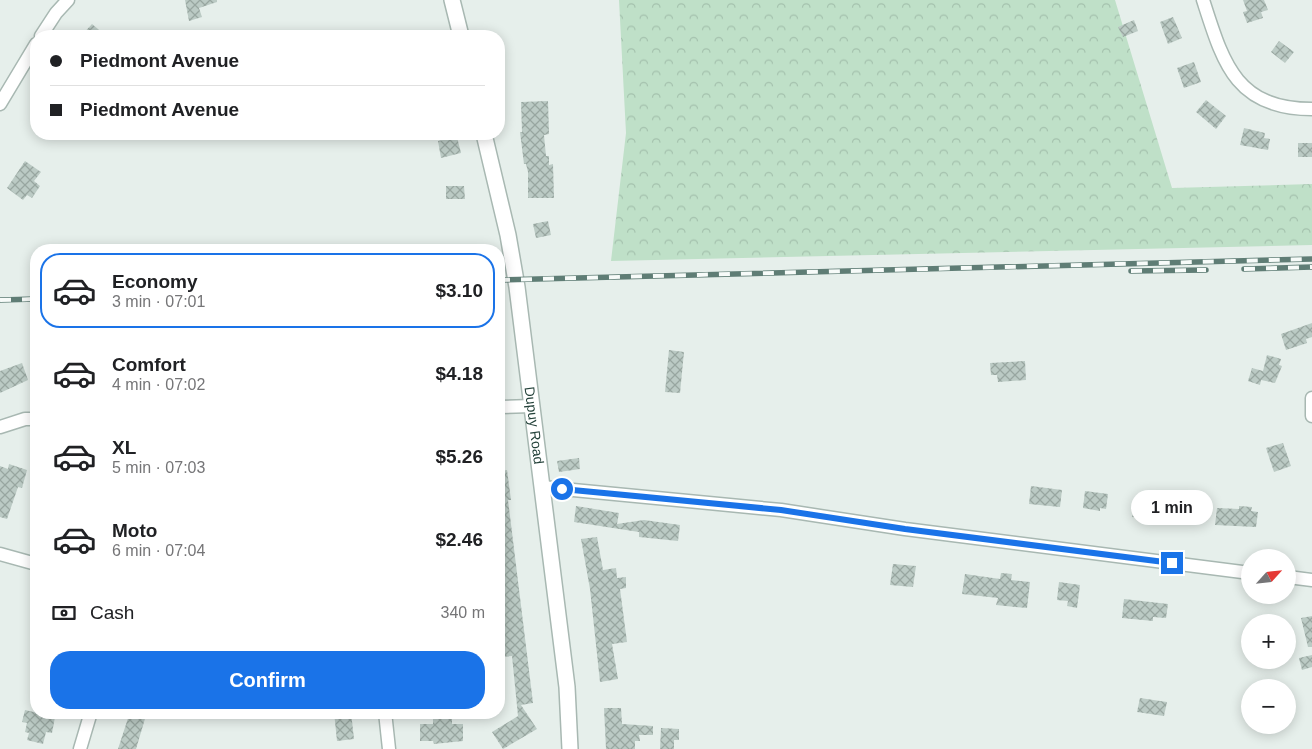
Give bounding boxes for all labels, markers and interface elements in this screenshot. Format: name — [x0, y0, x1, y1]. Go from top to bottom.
text: Piedmont Avenue — [80, 50, 239, 71]
text: Piedmont Avenue — [80, 99, 239, 120]
icon: car — [52, 268, 97, 313]
text: Economy — [112, 271, 198, 292]
text: $3.10 — [435, 280, 483, 301]
text: 3 min · 07:01 — [112, 293, 205, 310]
icon: car — [52, 351, 97, 396]
text: Comfort — [112, 354, 186, 375]
text: $4.18 — [435, 363, 483, 384]
text: 4 min · 07:02 — [112, 376, 205, 393]
street label: Dupuy Road — [522, 386, 547, 465]
icon: car — [52, 434, 97, 479]
text: XL — [112, 437, 136, 458]
text: $5.26 — [435, 446, 483, 467]
text: 5 min · 07:03 — [112, 459, 205, 476]
route start — [551, 478, 573, 500]
callout: 1 min — [1131, 490, 1213, 526]
text: 1 min — [1151, 499, 1193, 516]
icon: car — [52, 517, 97, 562]
text: Moto — [112, 520, 157, 541]
text: $2.46 — [435, 529, 483, 550]
text: 6 min · 07:04 — [112, 542, 205, 559]
north arrow — [1241, 549, 1296, 604]
map controls — [1241, 549, 1296, 734]
route end — [1161, 552, 1183, 574]
icon: cash — [50, 599, 78, 627]
text: Cash — [90, 602, 134, 623]
text: 340 m — [441, 604, 485, 621]
button: + — [1241, 614, 1296, 669]
button: Confirm — [50, 651, 485, 709]
button: − — [1241, 679, 1296, 734]

